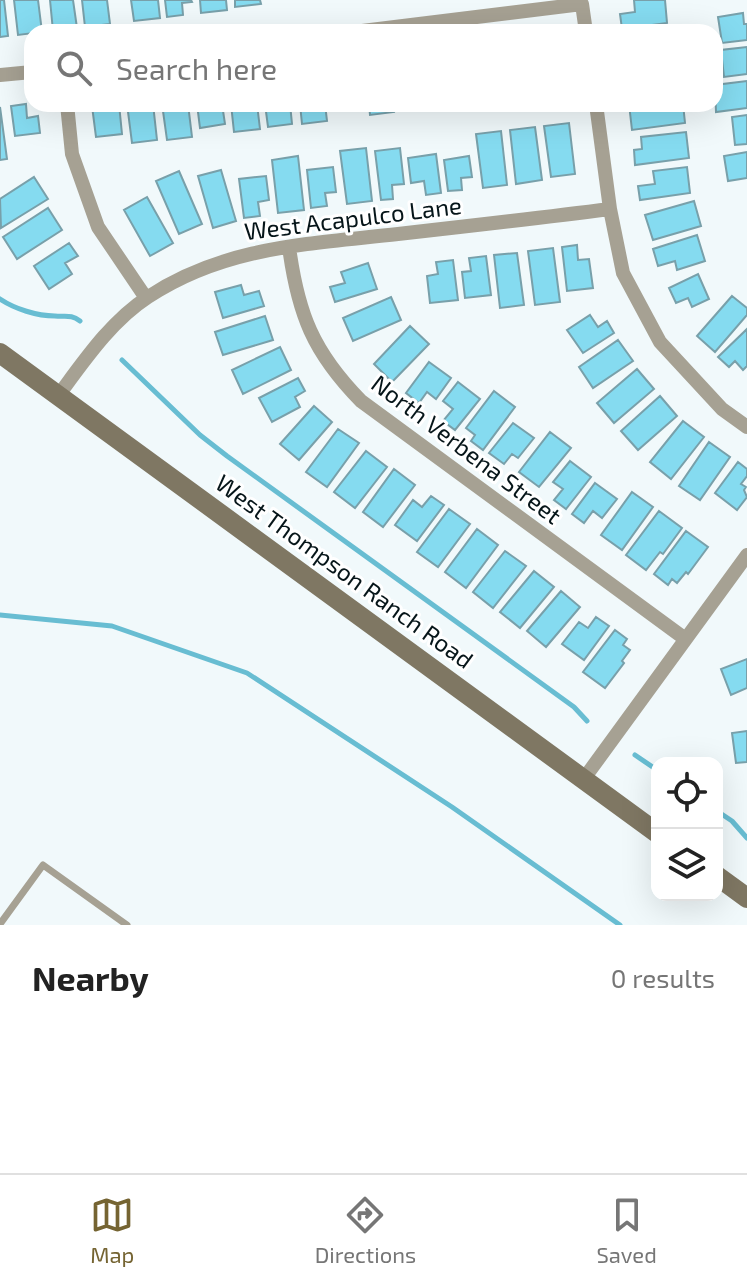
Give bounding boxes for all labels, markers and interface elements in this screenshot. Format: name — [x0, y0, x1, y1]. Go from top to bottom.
search box — [24, 24, 723, 112]
icon: search — [52, 46, 96, 90]
text: Search here — [116, 50, 277, 86]
street label: West Acapulco Lane — [242, 190, 463, 245]
street label: North Verbena Street — [366, 368, 567, 530]
street label: West Thompson Ranch Road — [210, 468, 479, 674]
map controls — [651, 757, 723, 901]
button: locate — [651, 757, 723, 829]
button: layers — [651, 829, 723, 901]
text: Nearby — [32, 957, 149, 998]
text: 0 results — [611, 962, 715, 993]
tab: Map — [90, 1193, 134, 1267]
tab: Directions — [315, 1193, 416, 1267]
tab: Saved — [596, 1193, 657, 1267]

